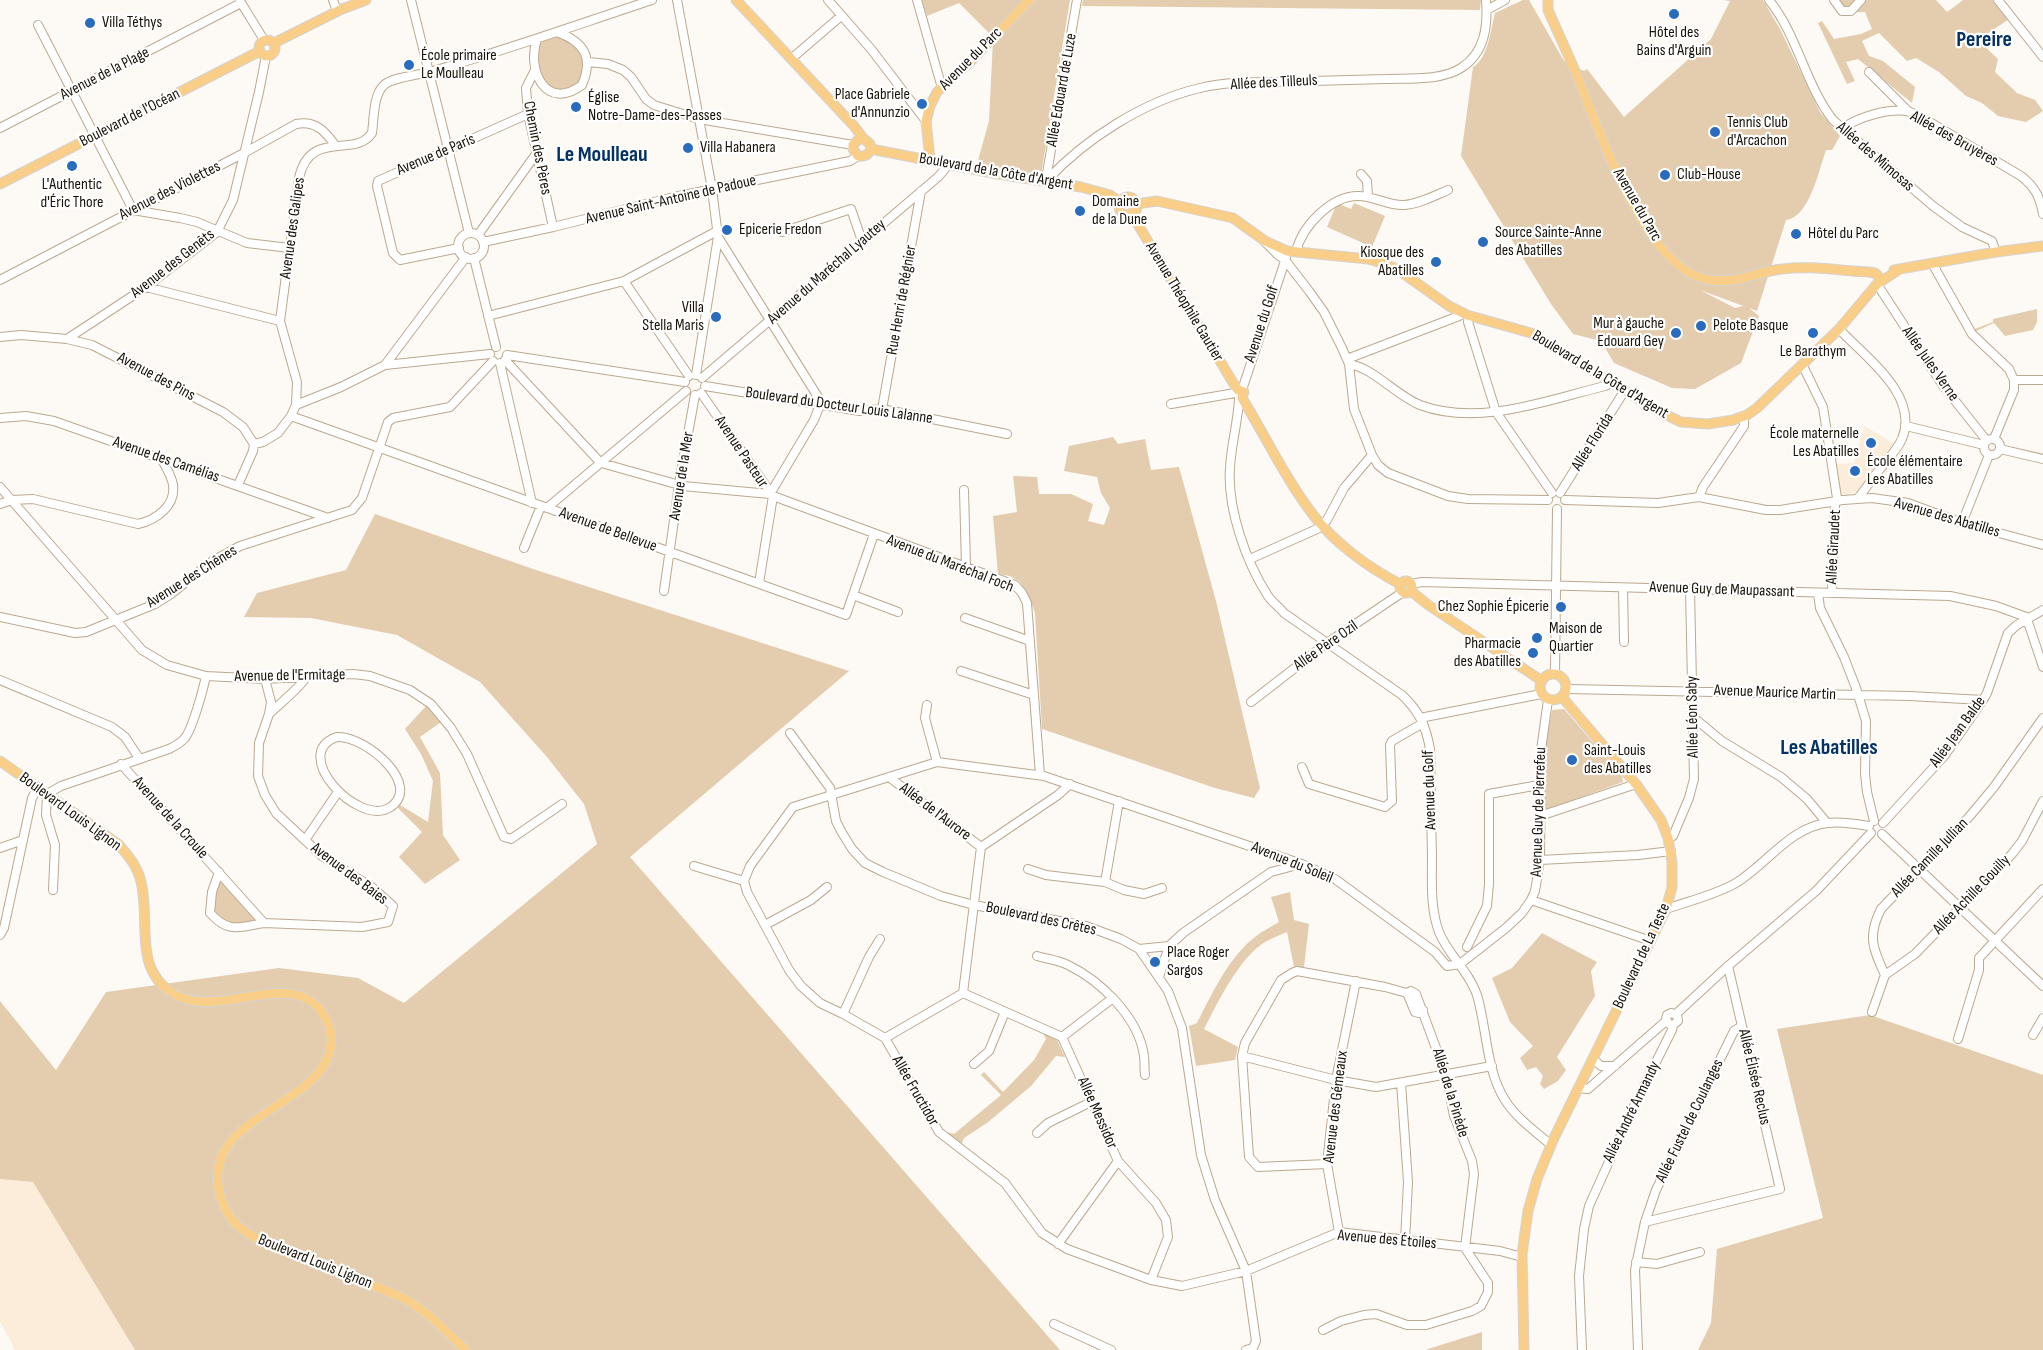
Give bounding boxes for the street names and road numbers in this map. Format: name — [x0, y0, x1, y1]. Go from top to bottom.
street label: Avenue du Parc — [936, 24, 1006, 94]
street label: Allée Edouard de Luze — [1043, 32, 1081, 148]
street label: Avenue de la Plage — [57, 43, 153, 105]
street label: Allée des Tilleuls — [1230, 71, 1318, 95]
street label: Boulevard de l'Océan — [77, 84, 183, 152]
street label: Chemin des Pères — [519, 100, 555, 196]
street label: Allée des Bruyères — [1907, 107, 2001, 171]
street label: Allée des Mimosas — [1832, 118, 1918, 196]
street label: Avenue de Paris — [394, 130, 478, 180]
street label: Boulevard de la Côte d'Argent — [918, 149, 1074, 195]
street label: Avenue des Violettes — [116, 157, 224, 225]
street label: Avenue du Parc — [1608, 165, 1666, 245]
street label: Avenue Saint-Antoine de Padoue — [584, 171, 758, 229]
street label: Avenue des Galipes — [276, 176, 310, 280]
street label: Avenue du Maréchal Lyautey — [764, 215, 890, 329]
street label: Avenue des Genêts — [127, 225, 219, 303]
street label: Avenue Théophile Gautier — [1141, 239, 1227, 365]
street label: Rue Henri de Régnier — [883, 244, 921, 356]
street label: Avenue du Golf — [1241, 283, 1283, 365]
street label: Allée Jules Verne — [1897, 323, 1963, 405]
street label: Boulevard de la Côte d'Argent — [1528, 327, 1672, 423]
street label: Avenue des Pins — [114, 348, 198, 406]
street label: Boulevard du Docteur Louis Lalanne — [744, 383, 934, 429]
street label: Allée Florida — [1568, 410, 1618, 474]
street label: Avenue Pasteur — [710, 412, 772, 492]
street label: Avenue de la Mer — [666, 430, 698, 522]
street label: Avenue des Camélias — [110, 433, 222, 487]
street label: Avenue des Abatilles — [1892, 494, 2002, 542]
street label: Avenue de Bellevue — [557, 503, 659, 557]
street label: Allée Giraudet — [1822, 509, 1846, 585]
street label: Avenue du Maréchal Foch — [884, 531, 1016, 597]
street label: Avenue des Chênes — [143, 542, 241, 612]
street label: Avenue Guy de Maupassant — [1649, 578, 1795, 602]
street label: Allée Père Ozil — [1290, 617, 1362, 675]
street label: Avenue de l'Ermitage — [234, 665, 346, 687]
street label: Allée Léon Saby — [1683, 676, 1703, 758]
street label: Avenue Maurice Martin — [1714, 681, 1836, 705]
street label: Allée Jean Balde — [1926, 693, 1990, 771]
street label: Avenue Guy de Pierrefeu — [1527, 747, 1551, 877]
street label: Avenue du Golf — [1419, 750, 1441, 830]
street label: Boulevard Louis Lignon — [15, 769, 125, 855]
street label: Avenue de la Croule — [128, 773, 212, 863]
street label: Allée de l'Aurore — [895, 779, 975, 845]
street label: Allée Camille Jullian — [1888, 814, 1972, 902]
street label: Avenue du Soleil — [1248, 838, 1336, 888]
street label: Avenue des Baies — [307, 839, 391, 909]
street label: Allée Achille Gouilly — [1929, 851, 2015, 939]
street label: Boulevard des Crêtes — [984, 898, 1098, 940]
street label: Boulevard de La Teste — [1609, 900, 1675, 1012]
street label: Allée Élisée Reclus — [1734, 1027, 1774, 1127]
street label: Allée de la Pinède — [1427, 1046, 1473, 1140]
street label: Avenue des Gémeaux — [1320, 1050, 1352, 1164]
street label: Allée Fructidor — [887, 1053, 943, 1129]
street label: Allée Fustel de Coulanges — [1652, 1056, 1728, 1186]
street label: Allée André Armandy — [1599, 1058, 1665, 1166]
street label: Allée Messidor — [1073, 1074, 1121, 1152]
street label: Avenue des Étoiles — [1337, 1226, 1437, 1254]
street label: Boulevard Louis Lignon — [255, 1230, 375, 1294]

